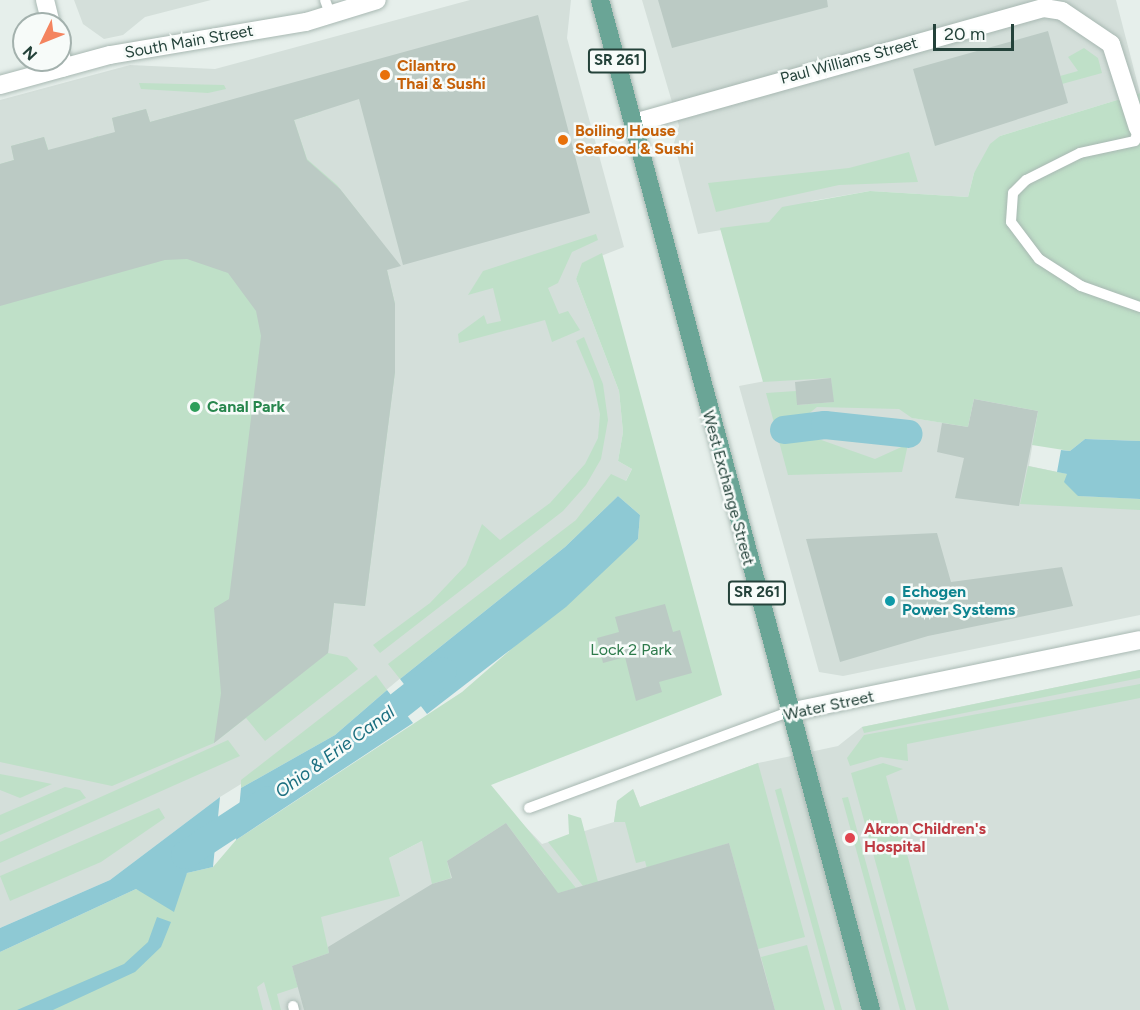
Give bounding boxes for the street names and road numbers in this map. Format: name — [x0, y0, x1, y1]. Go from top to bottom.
street label: South Main Street — [123, 21, 255, 63]
street label: Paul Williams Street — [778, 33, 920, 89]
road number: SR 261 — [587, 49, 647, 73]
street label: West Exchange Street — [698, 409, 758, 567]
road number: SR 261 — [727, 581, 787, 605]
street label: Water Street — [782, 687, 876, 725]

